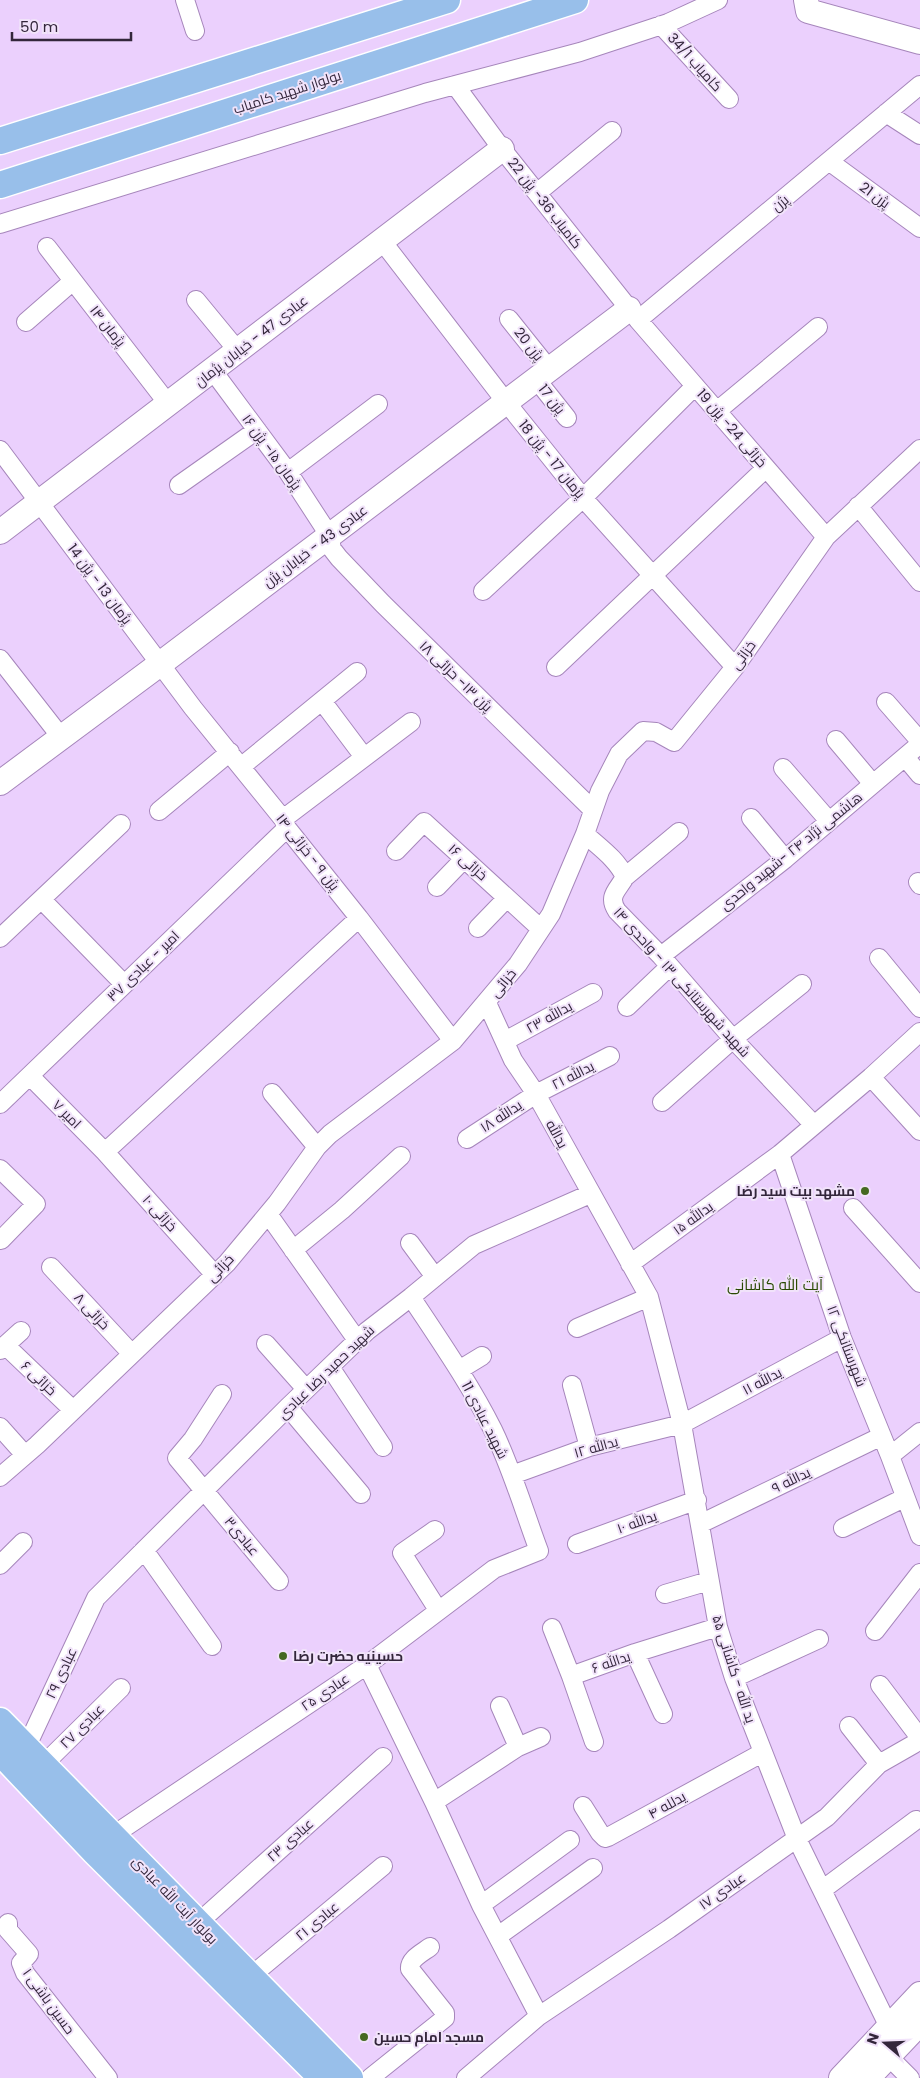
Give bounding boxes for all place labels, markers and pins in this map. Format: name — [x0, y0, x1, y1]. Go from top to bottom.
place label: مشهد بيت سيد رضا — [736, 1181, 855, 1201]
marker: مشهد بيت سيد رضا — [859, 1185, 871, 1197]
place label: حسینیه حضرت رضا — [293, 1646, 403, 1666]
marker: حسینیه حضرت رضا — [277, 1650, 289, 1662]
place label: مسجد امام حسین — [374, 2027, 484, 2047]
marker: مسجد امام حسین — [358, 2031, 370, 2043]

